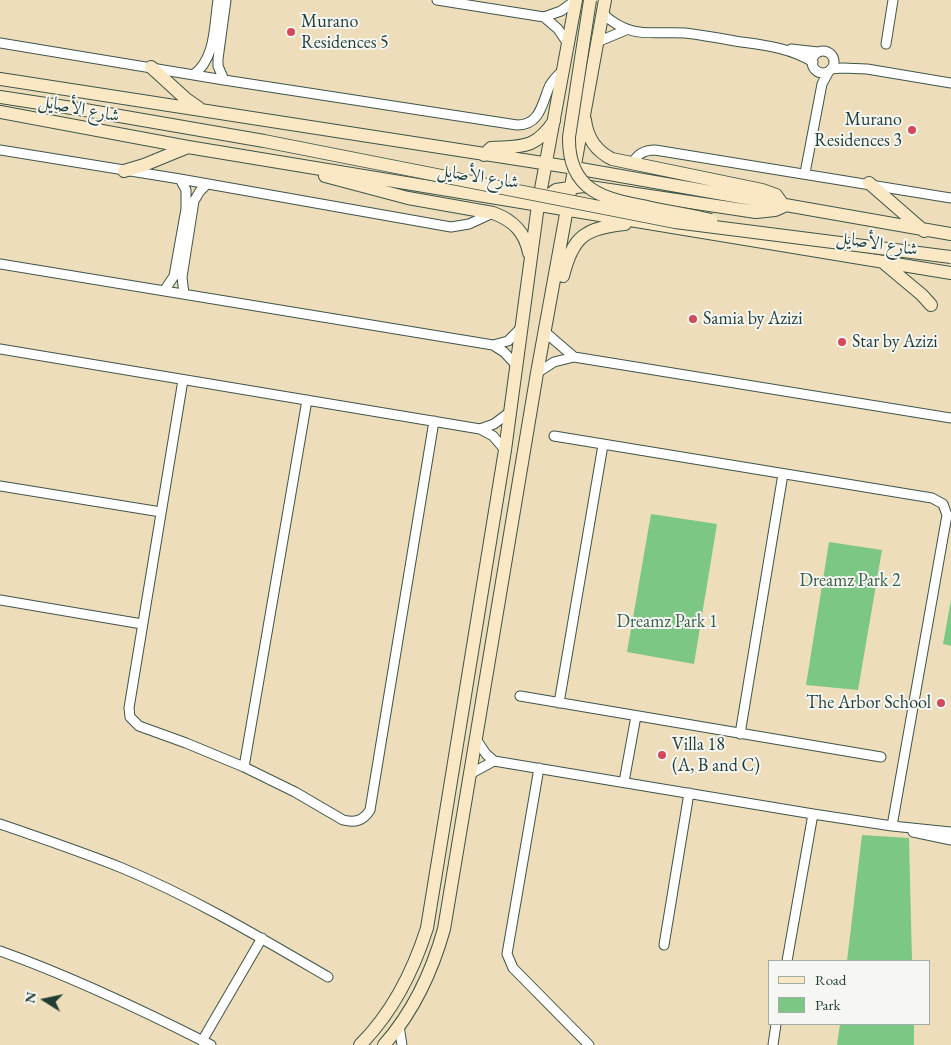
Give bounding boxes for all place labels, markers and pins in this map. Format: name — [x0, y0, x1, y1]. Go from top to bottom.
place label: Murano Residences 5 — [301, 11, 389, 54]
marker: Murano Residences 5 — [285, 26, 297, 38]
place label: Murano Residences 3 — [814, 109, 902, 152]
marker: Murano Residences 3 — [906, 124, 918, 136]
place label: Samia by Azizi — [703, 308, 803, 330]
marker: Samia by Azizi — [687, 313, 699, 325]
place label: Star by Azizi — [852, 331, 938, 353]
marker: Star by Azizi — [836, 336, 848, 348]
place label: The Arbor School — [806, 692, 931, 714]
marker: The Arbor School — [935, 697, 947, 709]
place label: Villa 18 (A, B and C) — [672, 734, 760, 776]
marker: Villa 18 (A, B and C) — [656, 749, 668, 761]

